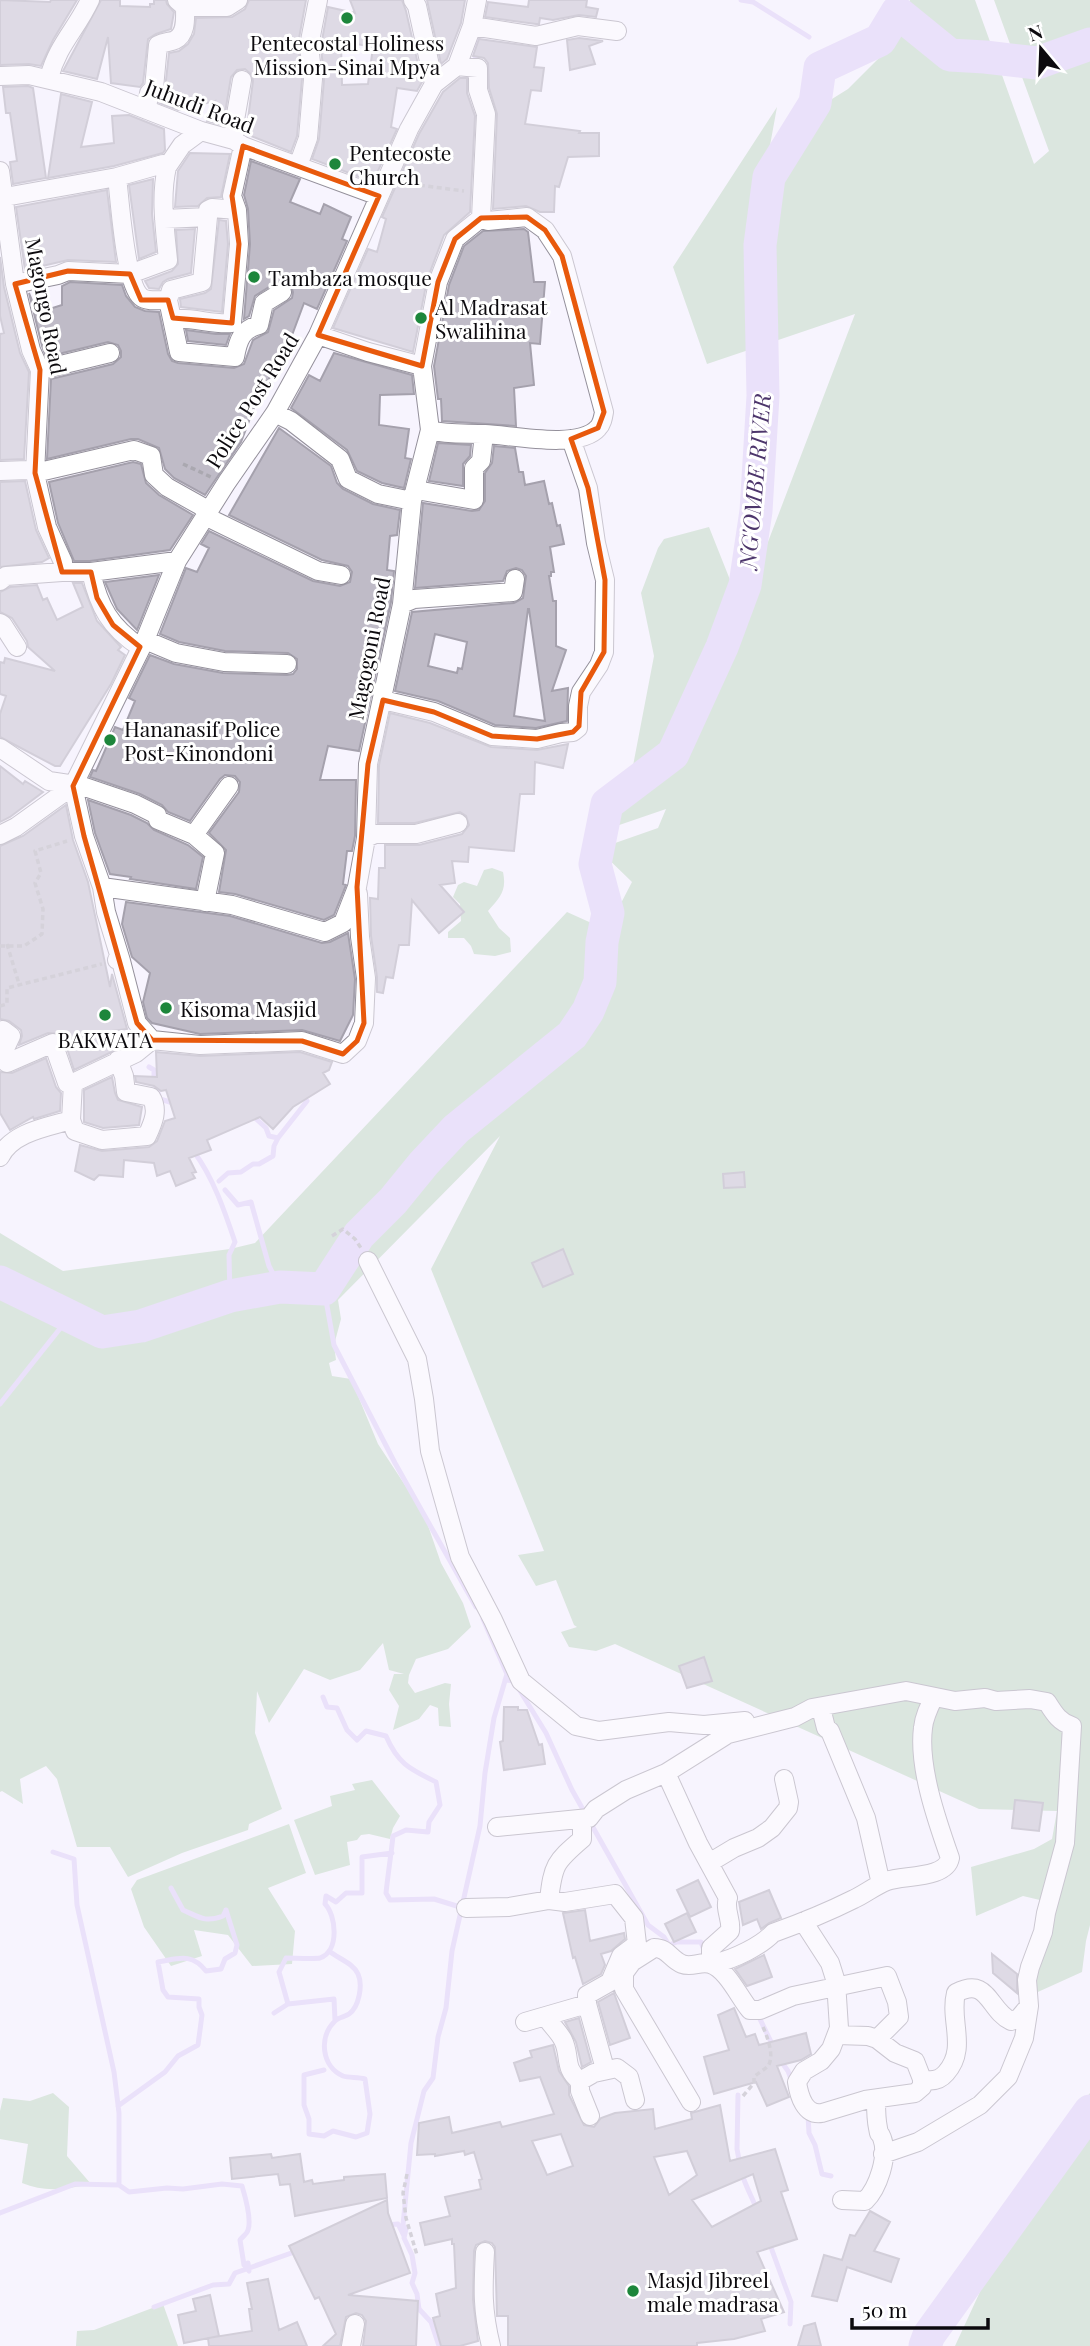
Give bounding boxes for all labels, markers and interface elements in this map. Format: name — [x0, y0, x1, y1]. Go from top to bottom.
marker: Pentecostal Holiness Mission-Sinai Mpya — [339, 10, 355, 26]
north arrow — [1006, 14, 1076, 84]
text: N — [1024, 17, 1046, 47]
place label: Pentecostal Holiness Mission-Sinai Mpya — [250, 28, 444, 80]
street label: Juhudi Road — [141, 71, 259, 139]
place label: Pentecoste Church — [349, 138, 451, 190]
marker: Pentecoste Church — [327, 156, 343, 172]
street label: Magongo Road — [20, 235, 74, 377]
place label: Tambaza mosque — [268, 263, 432, 291]
marker: Tambaza mosque — [246, 269, 262, 285]
place label: Al Madrasat Swalihina — [434, 292, 548, 344]
marker: Al Madrasat Swalihina — [413, 310, 429, 326]
street label: Police Post Road — [198, 327, 304, 473]
water label: NG'OMBE RIVER — [731, 392, 777, 572]
street label: Magogoni Road — [340, 574, 396, 722]
place label: Hananasif Police Post-Kinondoni — [124, 714, 280, 766]
marker: Hananasif Police Post-Kinondoni — [102, 732, 118, 748]
place label: Kisoma Masjid — [180, 994, 317, 1022]
marker: Kisoma Masjid — [158, 1000, 174, 1016]
marker: BAKWATA — [97, 1007, 113, 1023]
place label: BAKWATA — [58, 1025, 153, 1053]
place label: Masjd Jibreel male madrasa — [647, 2265, 779, 2317]
marker: Masjd Jibreel male madrasa — [625, 2283, 641, 2299]
scale bar — [852, 2286, 988, 2330]
text: 50 m — [862, 2295, 908, 2323]

